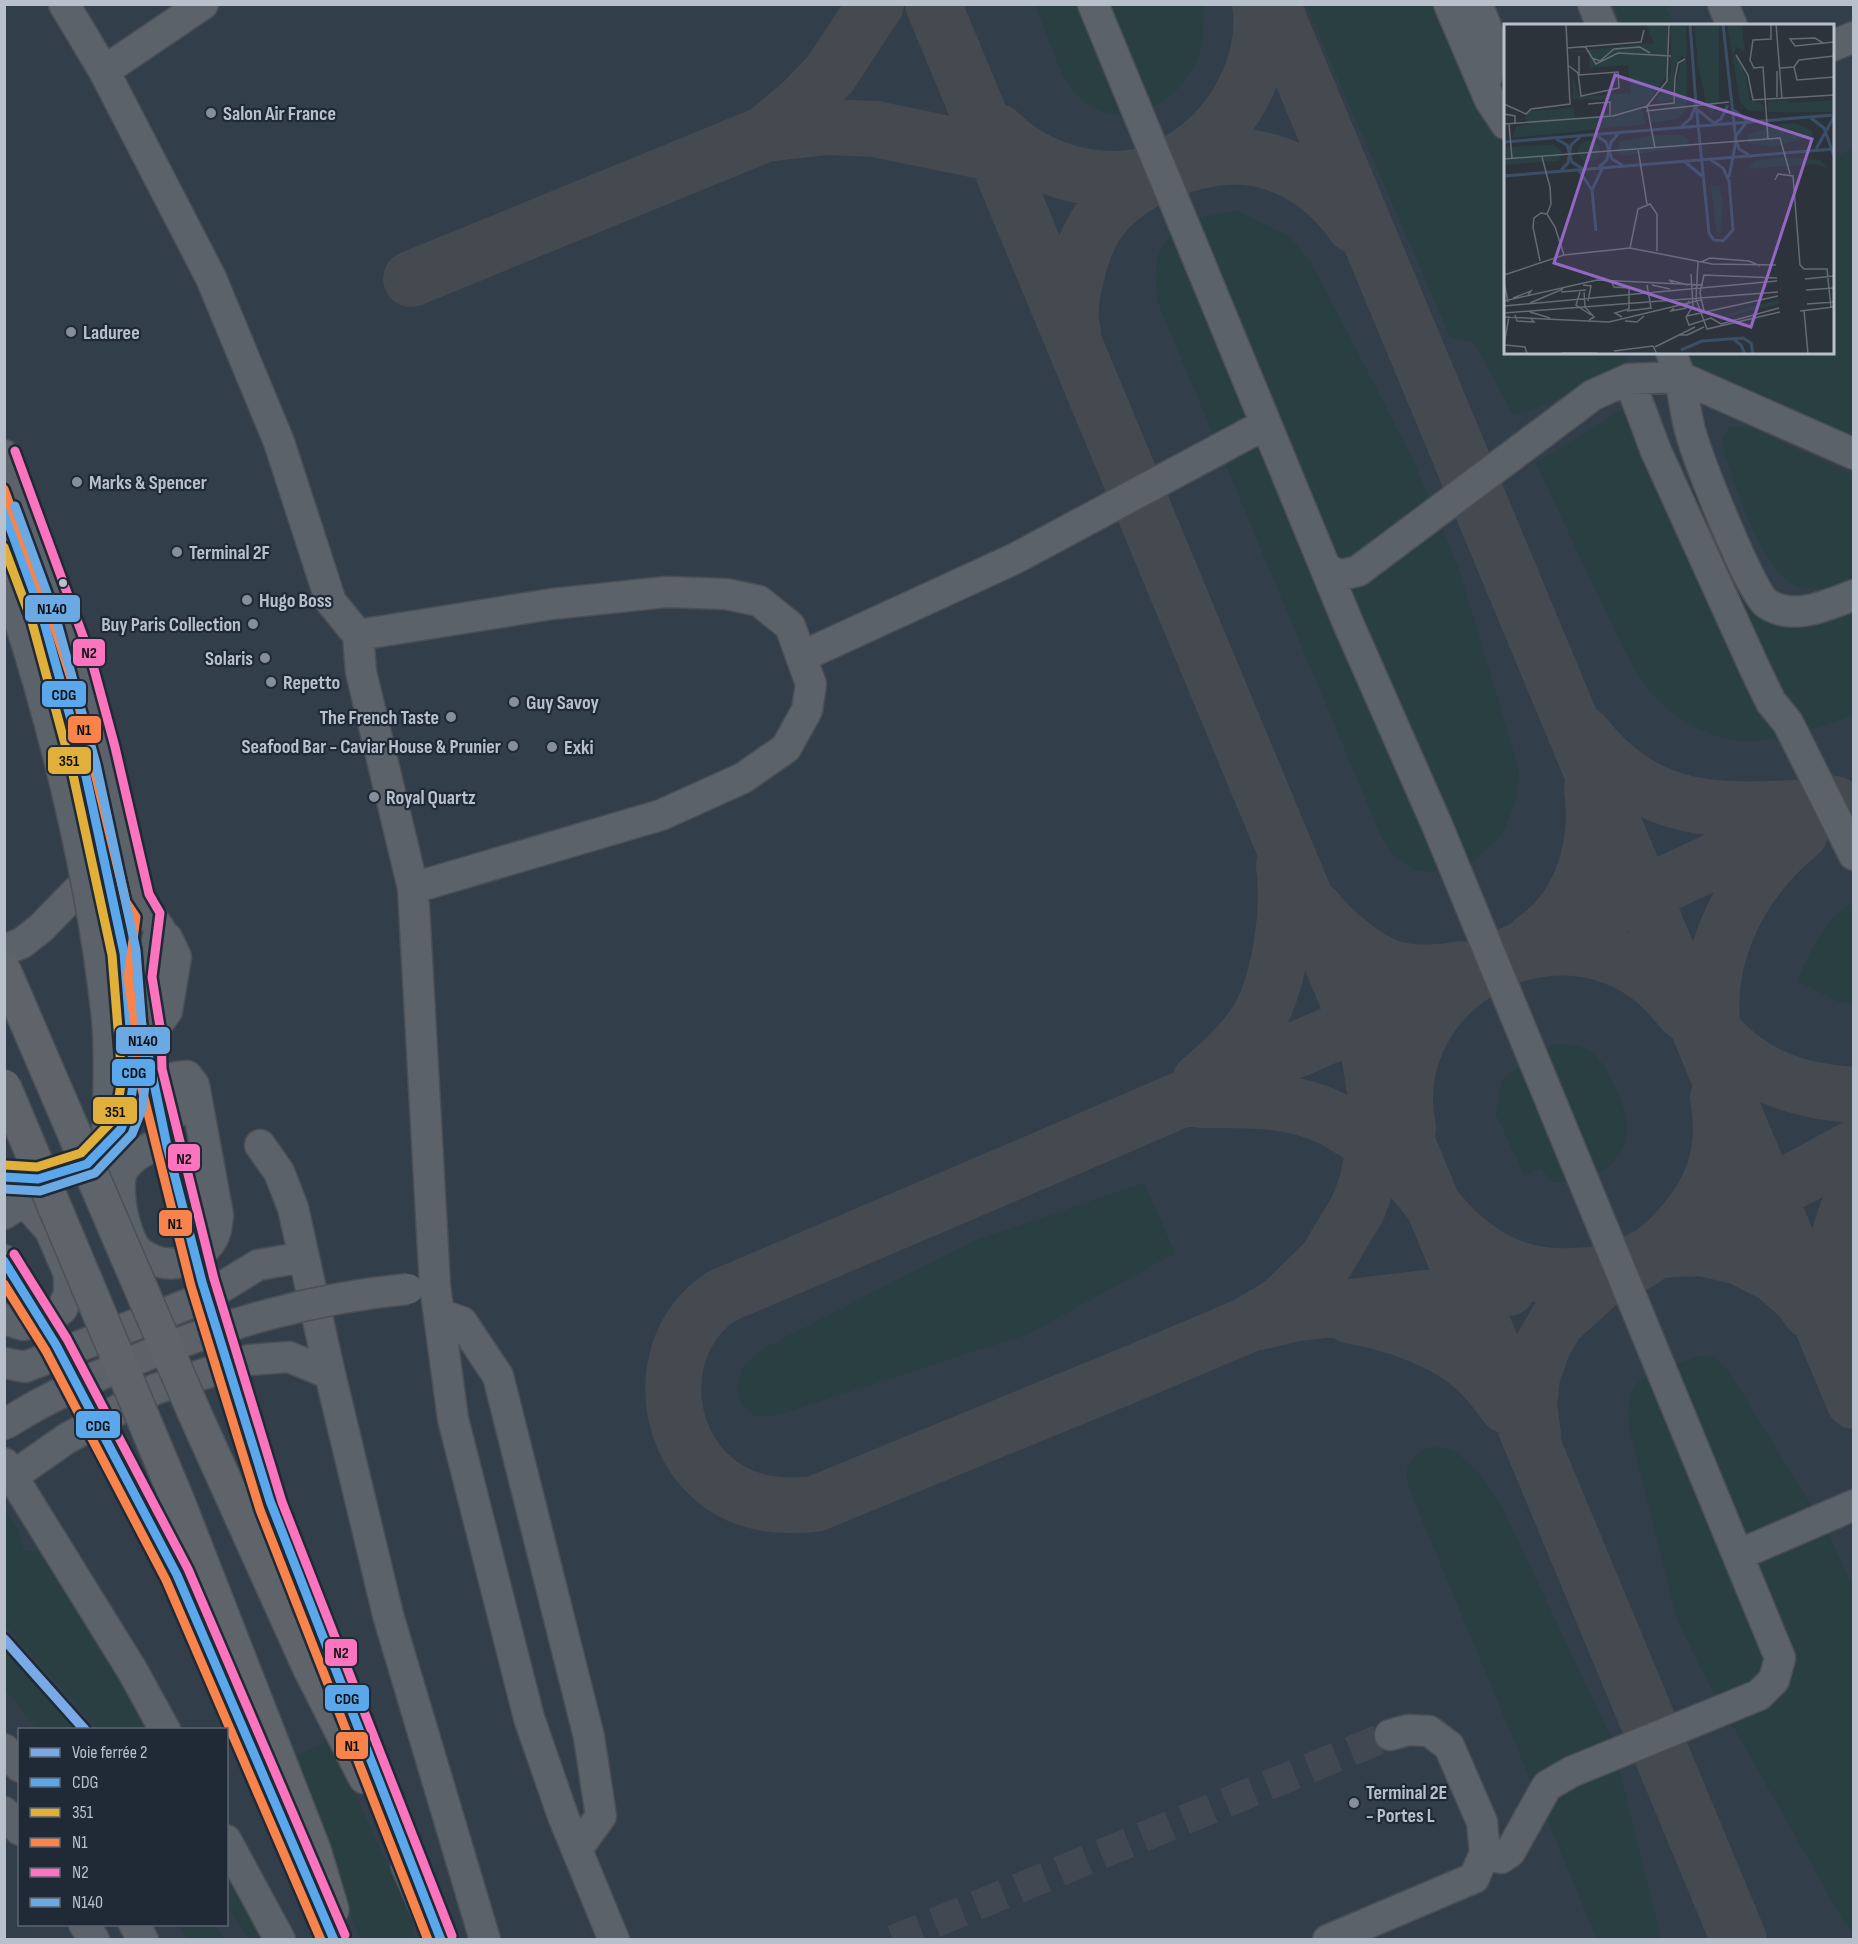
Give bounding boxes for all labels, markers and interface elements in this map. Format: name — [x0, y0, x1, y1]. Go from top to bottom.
inset map — [1504, 24, 1834, 354]
place label: Salon Air France — [223, 102, 336, 126]
marker: Salon Air France — [204, 106, 218, 120]
place label: Laduree — [83, 321, 140, 345]
marker: Laduree — [64, 325, 78, 339]
place label: Marks & Spencer — [89, 471, 207, 495]
marker: Marks & Spencer — [70, 475, 84, 489]
place label: Terminal 2F — [189, 541, 270, 565]
marker: Terminal 2F — [170, 545, 184, 559]
unlabelled marker — [57, 577, 69, 589]
place label: Hugo Boss — [259, 589, 332, 613]
marker: Hugo Boss — [240, 593, 254, 607]
line badge: N140 — [24, 594, 81, 623]
text: N140 — [37, 600, 67, 619]
place label: Buy Paris Collection — [101, 613, 241, 637]
marker: Buy Paris Collection — [246, 617, 260, 631]
line badge: N2 — [72, 638, 106, 667]
text: N2 — [81, 644, 97, 663]
place label: Solaris — [205, 647, 253, 671]
marker: Solaris — [258, 651, 272, 665]
place label: Repetto — [283, 671, 340, 695]
marker: Repetto — [264, 675, 278, 689]
line badge: CDG — [41, 680, 87, 708]
text: CDG — [52, 686, 76, 705]
place label: Guy Savoy — [526, 691, 599, 715]
marker: Guy Savoy — [507, 695, 521, 709]
place label: The French Taste — [320, 706, 439, 730]
marker: The French Taste — [444, 710, 458, 724]
line badge: N1 — [67, 715, 102, 744]
text: N1 — [77, 721, 92, 740]
place label: Seafood Bar - Caviar House & Prunier — [241, 735, 501, 759]
place label: Exki — [564, 736, 594, 760]
marker: Seafood Bar - Caviar House & Prunier — [506, 739, 520, 753]
marker: Exki — [545, 740, 559, 754]
line badge: 351 — [47, 746, 92, 775]
text: 351 — [59, 752, 80, 771]
place label: Royal Quartz — [386, 786, 476, 810]
marker: Royal Quartz — [367, 790, 381, 804]
line badge: N140 — [115, 1026, 171, 1055]
text: N140 — [128, 1032, 158, 1051]
line badge: CDG — [111, 1058, 156, 1087]
text: CDG — [122, 1064, 146, 1083]
line badge: 351 — [92, 1096, 138, 1125]
text: 351 — [105, 1103, 126, 1122]
line badge: N2 — [167, 1143, 201, 1172]
text: N2 — [176, 1150, 192, 1169]
line badge: N1 — [158, 1209, 193, 1237]
text: N1 — [168, 1215, 183, 1234]
line badge: CDG — [75, 1410, 121, 1439]
text: CDG — [86, 1417, 110, 1436]
line badge: N2 — [324, 1638, 358, 1667]
text: N2 — [333, 1644, 349, 1663]
line badge: CDG — [324, 1684, 370, 1712]
text: CDG — [335, 1690, 359, 1709]
legend — [18, 1728, 228, 1926]
line badge: N1 — [335, 1731, 369, 1760]
text: N1 — [345, 1737, 360, 1756]
text: Voie ferrée 2 — [72, 1742, 147, 1763]
text: CDG — [72, 1772, 99, 1793]
place label: Terminal 2E - Portes L — [1366, 1781, 1447, 1828]
marker: Terminal 2E - Portes L — [1347, 1796, 1361, 1810]
text: 351 — [72, 1802, 94, 1823]
text: N1 — [72, 1832, 88, 1853]
text: N2 — [72, 1862, 89, 1883]
text: N140 — [72, 1892, 103, 1913]

